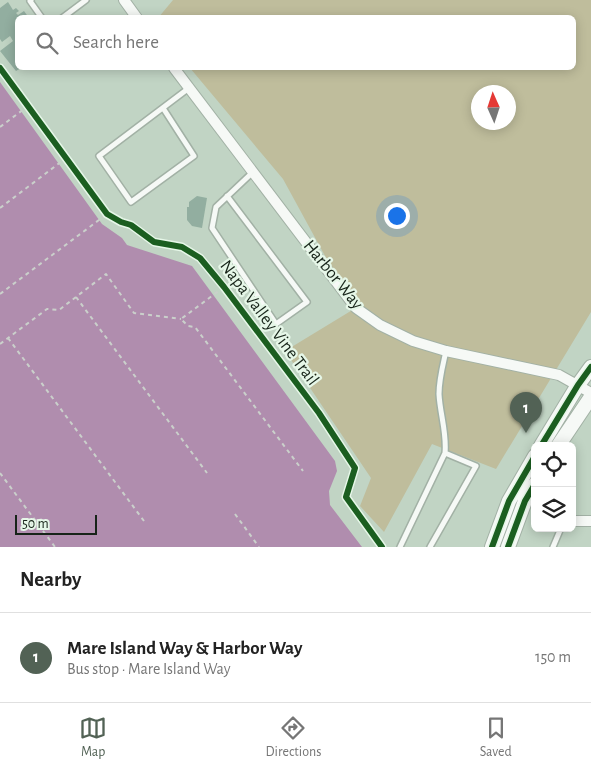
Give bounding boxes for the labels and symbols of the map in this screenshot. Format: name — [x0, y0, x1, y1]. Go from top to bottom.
north arrow — [471, 85, 516, 130]
your location — [384, 203, 410, 229]
street label: Harbor Way — [300, 237, 366, 313]
street label: Napa Valley Vine Trail — [216, 257, 322, 389]
pin: 1 — [510, 392, 542, 433]
scale bar — [15, 512, 98, 535]

